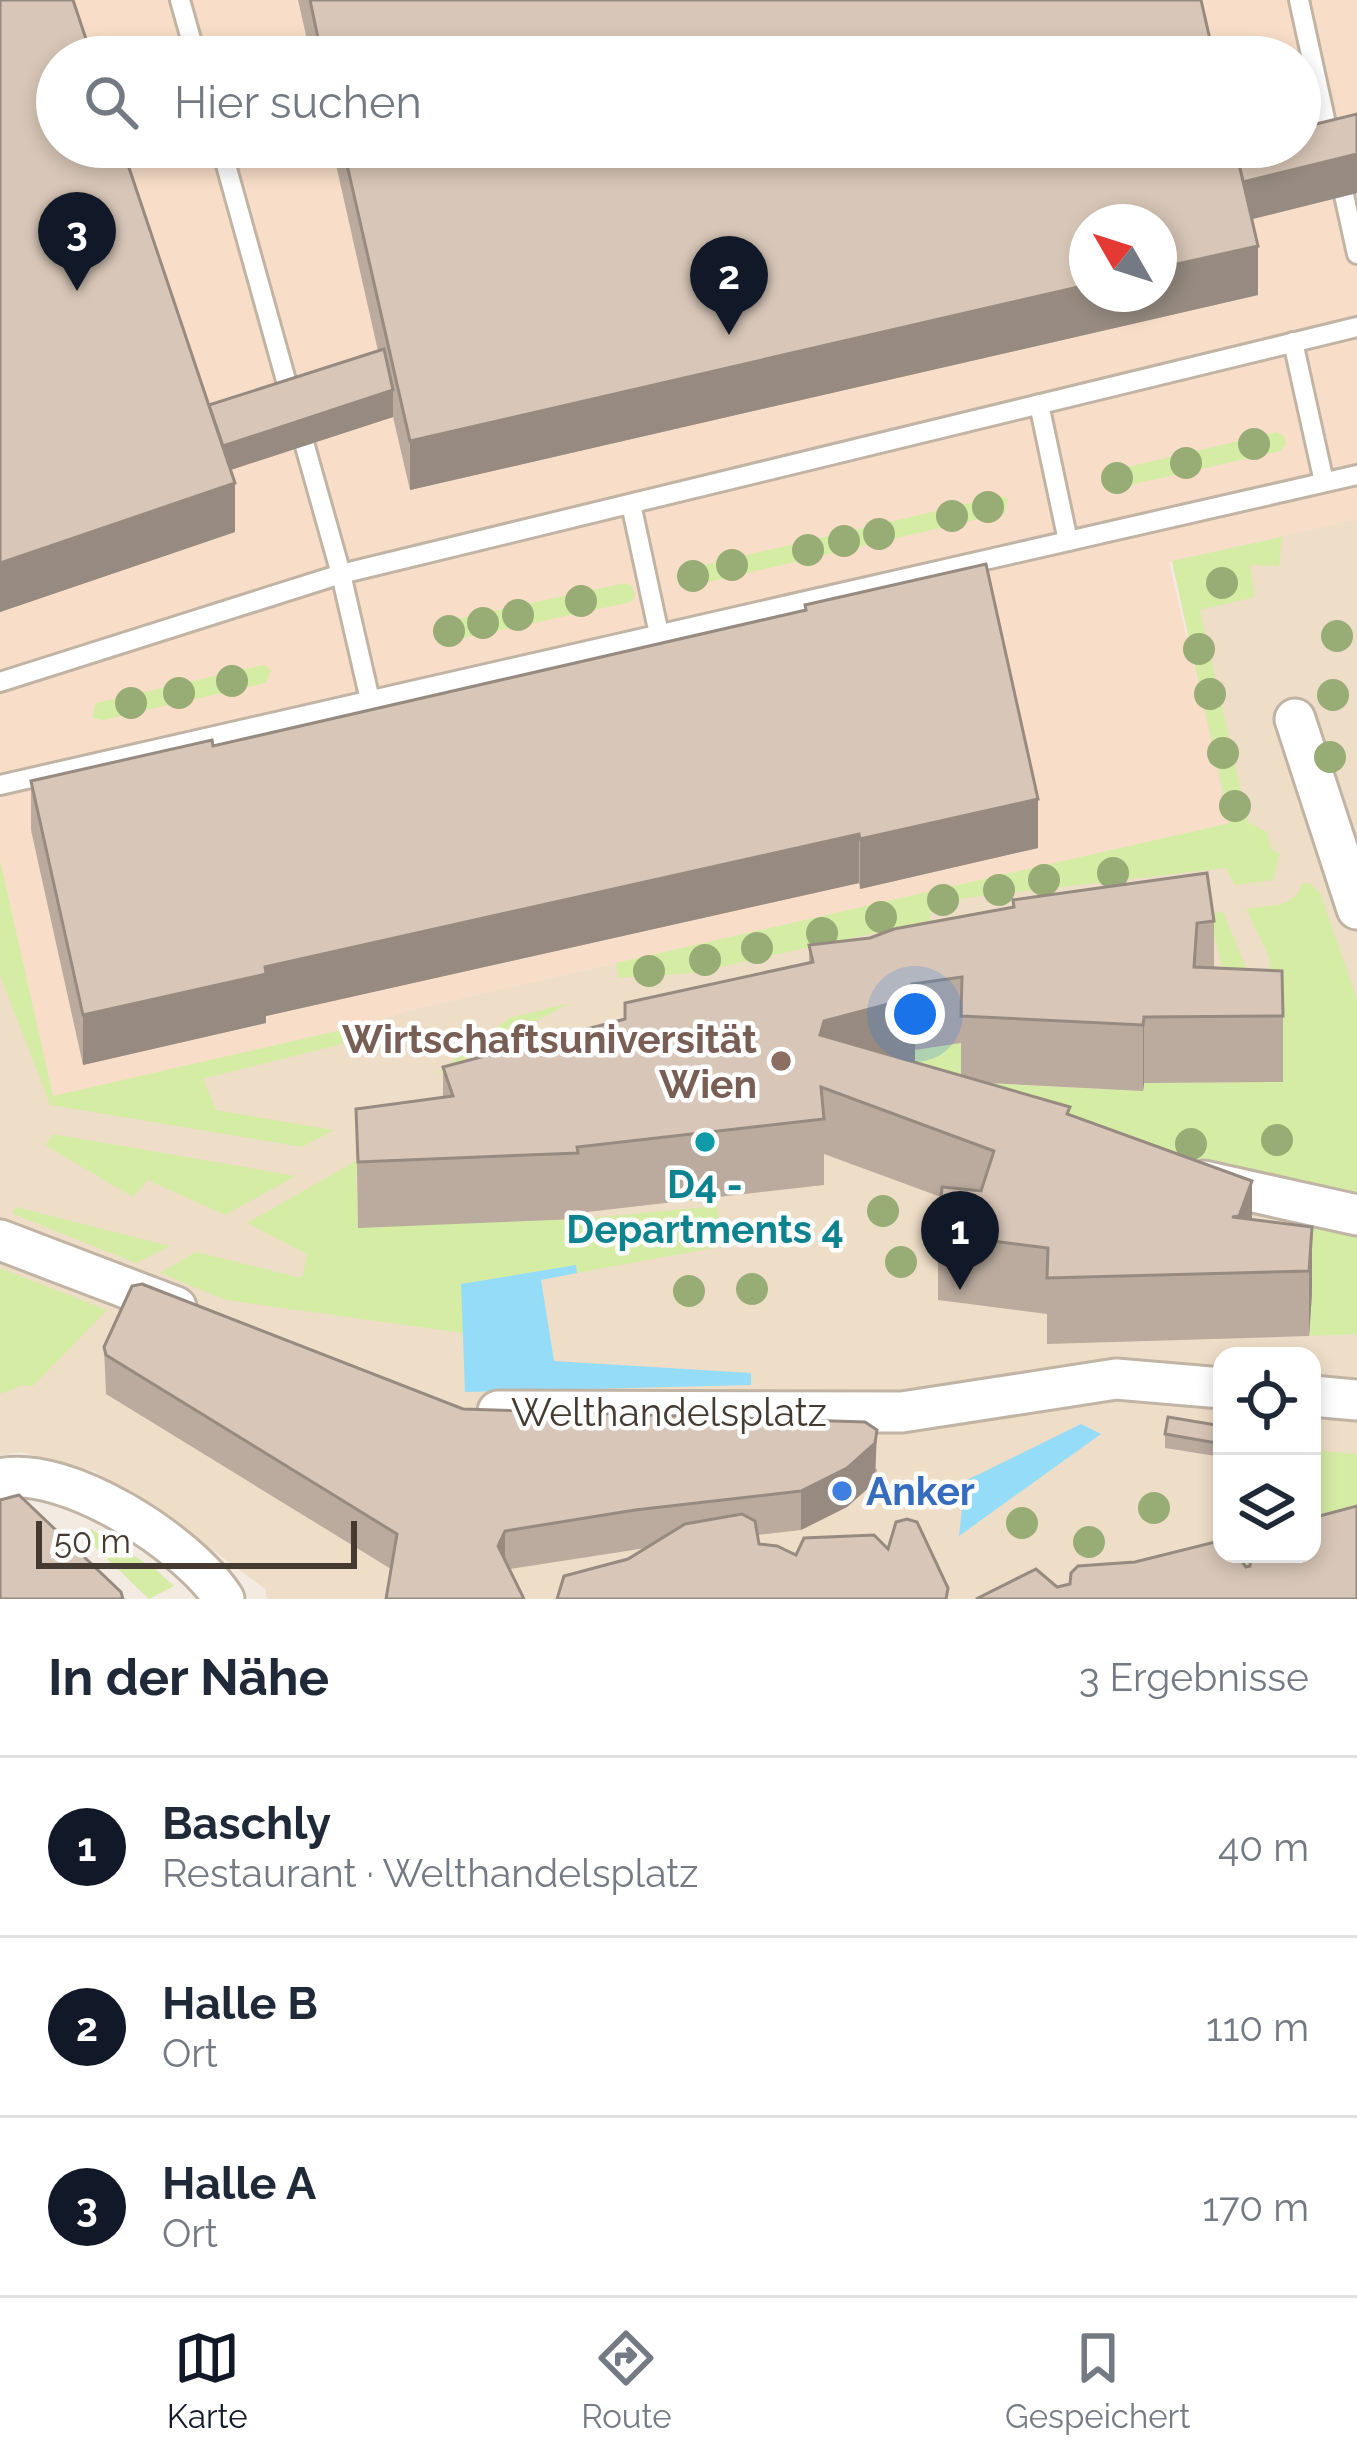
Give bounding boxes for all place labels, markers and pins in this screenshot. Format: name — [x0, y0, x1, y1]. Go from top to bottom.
pin: 3 — [38, 192, 116, 291]
pin: 2 — [690, 236, 768, 335]
place label: Wirtschaftsuniversität Wien — [342, 1016, 757, 1107]
marker: Wirtschaftsuniversität Wien — [768, 1048, 794, 1074]
marker: D4 - Departments 4 — [692, 1129, 718, 1155]
place label: D4 - Departments 4 — [566, 1161, 844, 1252]
pin: 1 — [921, 1191, 999, 1290]
place label: Anker — [866, 1468, 975, 1514]
marker: Anker — [829, 1478, 855, 1504]

